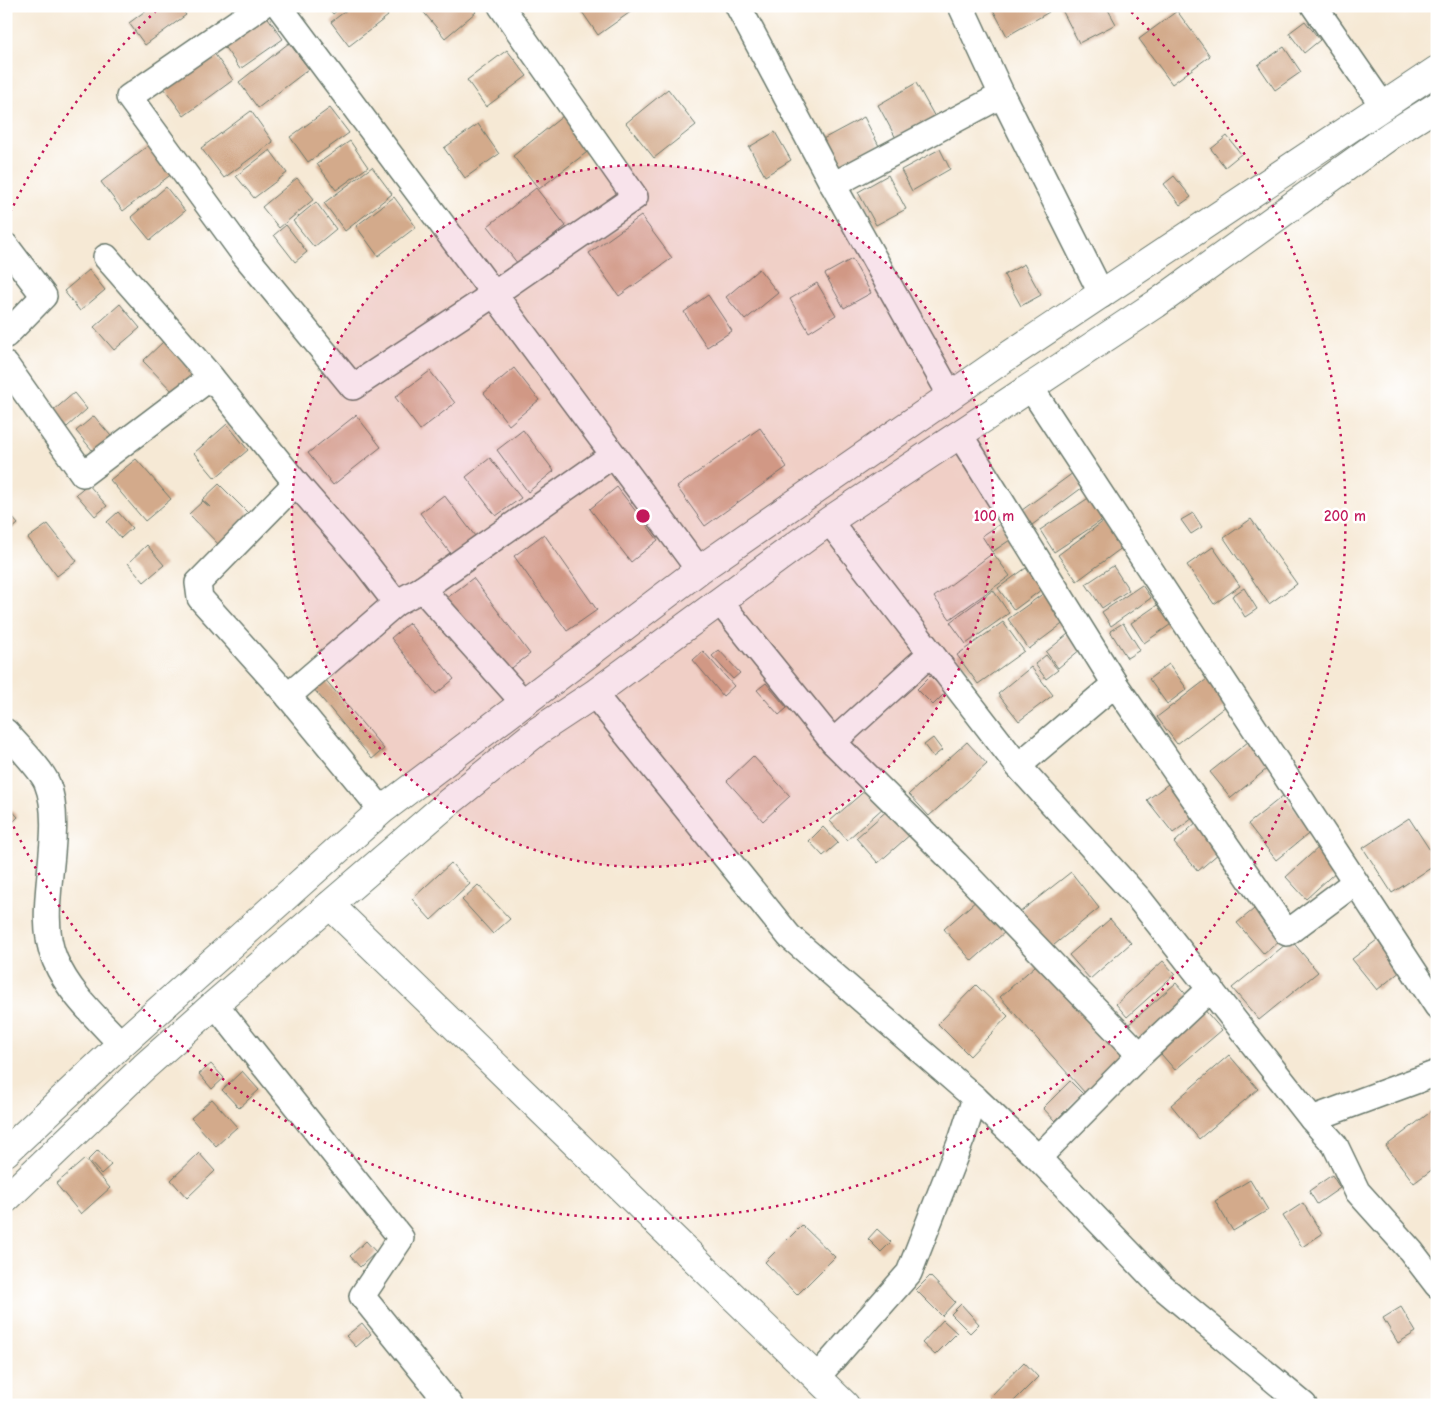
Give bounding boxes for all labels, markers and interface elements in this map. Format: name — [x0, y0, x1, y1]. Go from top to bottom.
centre of rings — [634, 507, 652, 525]
text: 100 m — [974, 507, 1014, 525]
text: 200 m — [1324, 507, 1366, 525]

